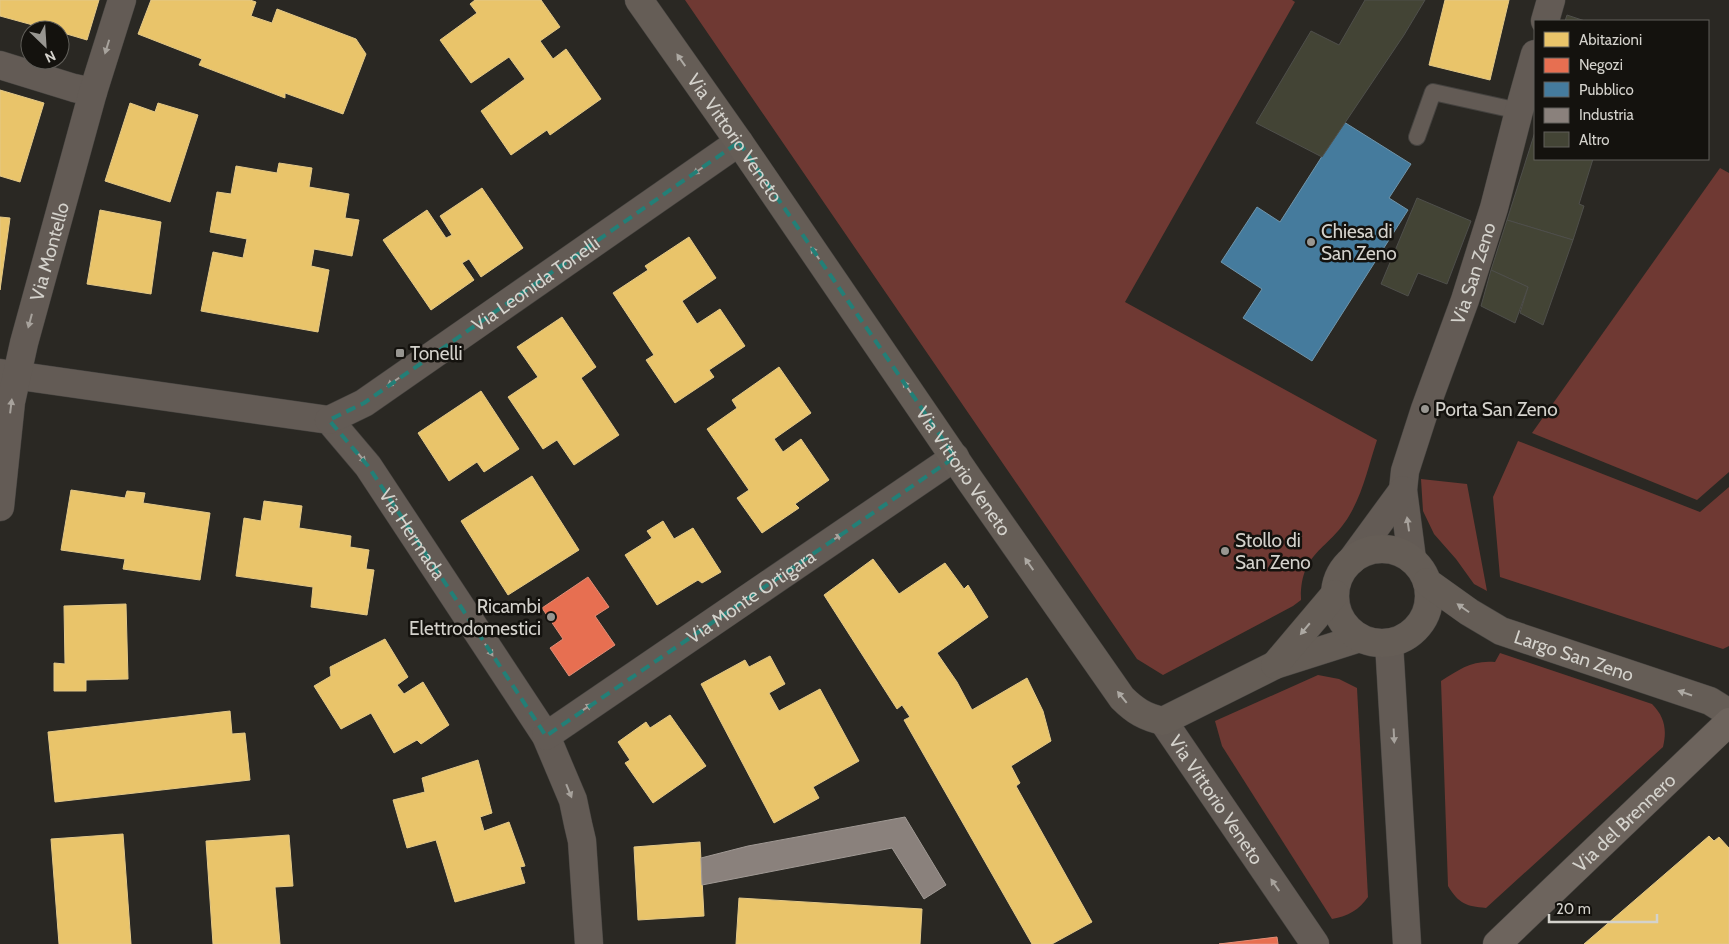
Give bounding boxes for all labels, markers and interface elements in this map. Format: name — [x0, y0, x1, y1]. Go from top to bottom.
north arrow — [20, 20, 70, 70]
legend — [1534, 20, 1709, 160]
text: Abitazioni — [1579, 31, 1642, 49]
one-way arrow — [103, 39, 111, 54]
text: N — [42, 47, 59, 67]
one-way arrow — [676, 53, 686, 66]
text: Negozi — [1579, 56, 1623, 74]
street label: Via Vittorio Veneto — [682, 69, 788, 207]
text: Pubblico — [1579, 81, 1634, 99]
text: Industria — [1579, 106, 1634, 124]
text: Altro — [1579, 131, 1609, 149]
one-way arrow — [692, 165, 706, 175]
street label: Via Montello — [25, 200, 74, 303]
place label: Chiesa di San Zeno — [1321, 220, 1397, 265]
street label: Via San Zeno — [1446, 220, 1501, 327]
street label: Via Leonida Tonelli — [468, 232, 604, 336]
marker: Chiesa di San Zeno — [1305, 236, 1317, 248]
one-way arrow — [810, 246, 820, 260]
one-way arrow — [26, 313, 34, 328]
place label: Tonelli — [410, 342, 462, 365]
marker: Tonelli — [394, 347, 406, 359]
one-way arrow — [386, 377, 400, 387]
one-way arrow — [902, 381, 912, 394]
one-way arrow — [7, 398, 15, 414]
place label: Porta San Zeno — [1435, 398, 1558, 421]
street label: Via Vittorio Veneto — [911, 402, 1016, 540]
marker: Porta San Zeno — [1419, 403, 1431, 415]
one-way arrow — [355, 450, 366, 463]
street label: Via Hermada — [374, 484, 451, 584]
one-way arrow — [1403, 516, 1411, 532]
place label: Stollo di San Zeno — [1235, 529, 1311, 574]
one-way arrow — [829, 533, 843, 543]
street label: Via Monte Ortigara — [682, 545, 820, 649]
marker: Stollo di San Zeno — [1219, 545, 1231, 557]
one-way arrow — [1024, 558, 1034, 571]
place label: Ricambi Elettrodomestici — [409, 595, 541, 640]
one-way arrow — [1456, 603, 1470, 613]
marker: Ricambi Elettrodomestici — [545, 611, 557, 623]
one-way arrow — [1299, 623, 1311, 635]
street label: Largo San Zeno — [1511, 625, 1637, 687]
one-way arrow — [485, 644, 494, 657]
one-way arrow — [1677, 689, 1692, 697]
one-way arrow — [1117, 691, 1128, 704]
one-way arrow — [579, 703, 593, 713]
one-way arrow — [1391, 728, 1399, 744]
street label: Via Vittorio Veneto — [1164, 731, 1268, 869]
street label: Via del Brennero — [1569, 768, 1680, 877]
one-way arrow — [566, 784, 574, 798]
one-way arrow — [1270, 878, 1280, 892]
scale bar — [1549, 892, 1656, 924]
text: 20 m — [1556, 900, 1591, 918]

